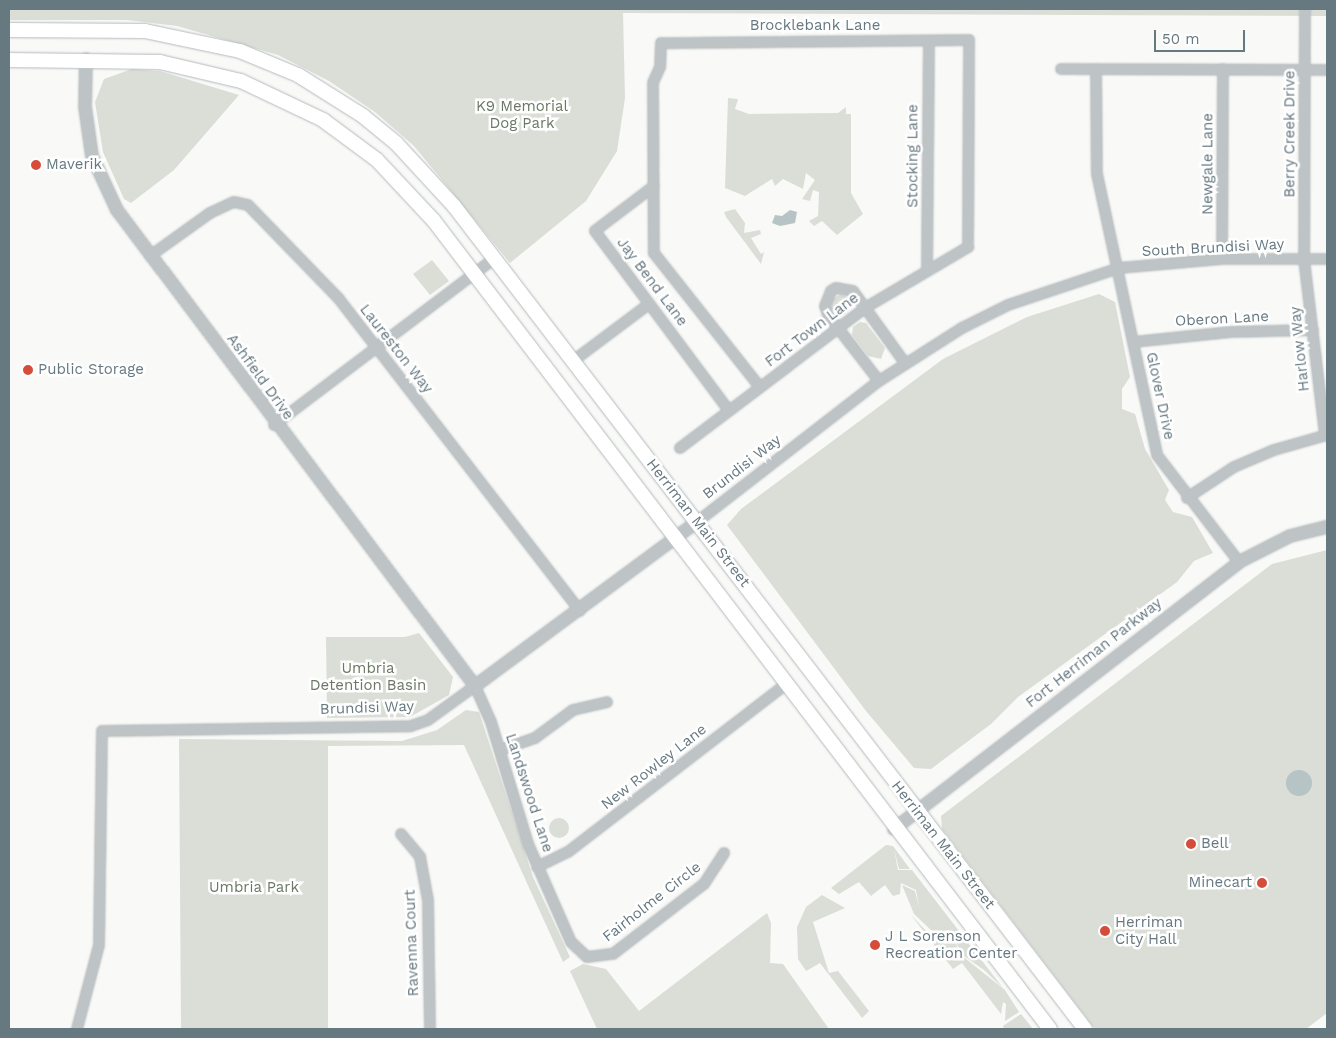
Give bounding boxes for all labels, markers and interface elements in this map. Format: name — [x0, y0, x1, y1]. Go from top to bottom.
street label: Brocklebank Lane — [749, 17, 881, 35]
scale bar — [1156, 20, 1247, 52]
text: 50 m — [1162, 30, 1199, 48]
street label: Berry Creek Drive — [1281, 70, 1299, 198]
park label: K9 Memorial Dog Park — [476, 97, 568, 132]
street label: Stocking Lane — [904, 104, 922, 208]
street label: Newgale Lane — [1199, 113, 1217, 215]
place label: Maverik — [46, 156, 102, 174]
marker: Maverik — [30, 159, 42, 171]
street label: Jay Bend Lane — [613, 234, 691, 330]
street label: South Brundisi Way — [1141, 235, 1285, 261]
street label: Fort Town Lane — [761, 289, 863, 371]
street label: Laureston Way — [356, 301, 436, 397]
street label: Harlow Way — [1287, 305, 1313, 393]
street label: Oberon Lane — [1175, 308, 1269, 330]
street label: Ashfield Drive — [223, 331, 297, 423]
street label: Glover Drive — [1142, 350, 1178, 442]
place label: Public Storage — [38, 361, 144, 379]
marker: Public Storage — [22, 364, 34, 376]
street label: Brundisi Way — [699, 431, 785, 503]
street label: Herriman Main Street — [642, 455, 754, 591]
street label: Fort Herriman Parkway — [1022, 594, 1166, 712]
park label: Umbria Detention Basin — [310, 659, 426, 694]
street label: Brundisi Way — [319, 697, 415, 719]
street label: New Rowley Lane — [598, 720, 710, 814]
street label: Landswood Lane — [501, 731, 557, 855]
street label: Herriman Main Street — [887, 777, 999, 913]
place label: Bell — [1201, 835, 1229, 853]
marker: Bell — [1185, 838, 1197, 850]
street label: Fairholme Circle — [599, 858, 705, 946]
place label: Minecart — [1188, 874, 1252, 892]
marker: Minecart — [1256, 877, 1268, 889]
park label: Umbria Park — [209, 879, 299, 897]
street label: Ravenna Court — [401, 889, 423, 997]
place label: Herriman City Hall — [1115, 913, 1183, 948]
marker: Herriman City Hall — [1099, 925, 1111, 937]
place label: J L Sorenson Recreation Center — [885, 927, 1017, 962]
marker: J L Sorenson Recreation Center — [869, 939, 881, 951]

